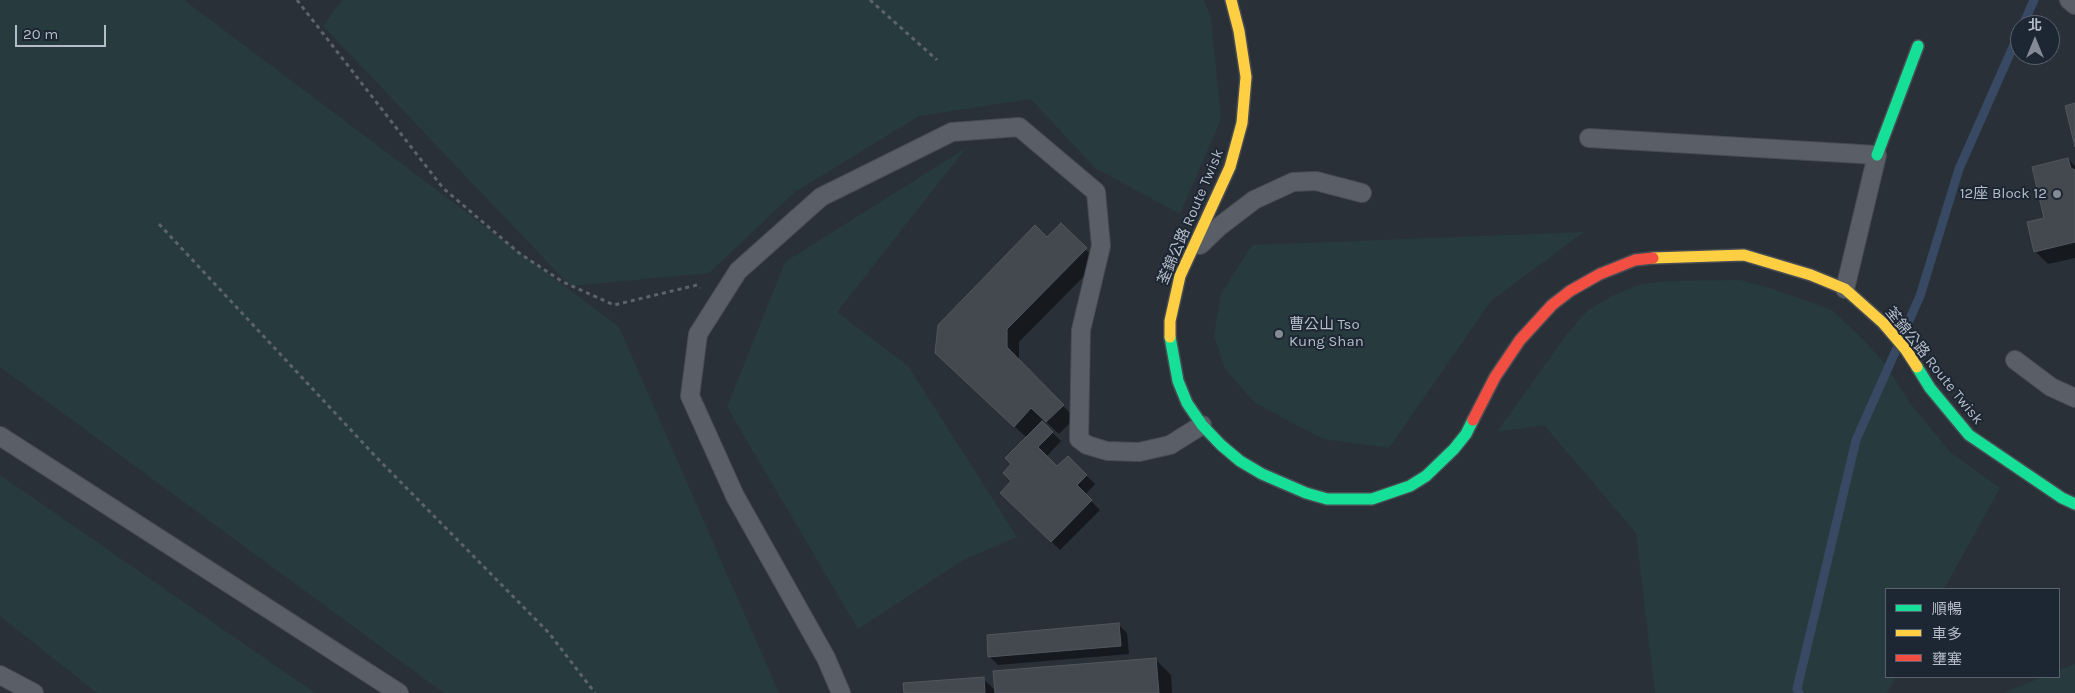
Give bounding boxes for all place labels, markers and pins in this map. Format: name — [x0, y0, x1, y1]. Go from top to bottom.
place label: 12座 Block 12 — [1960, 185, 2047, 203]
marker: 12座 Block 12 — [2051, 188, 2063, 200]
place label: 曹公山 Tso Kung Shan — [1289, 316, 1364, 351]
marker: 曹公山 Tso Kung Shan — [1273, 328, 1285, 340]

